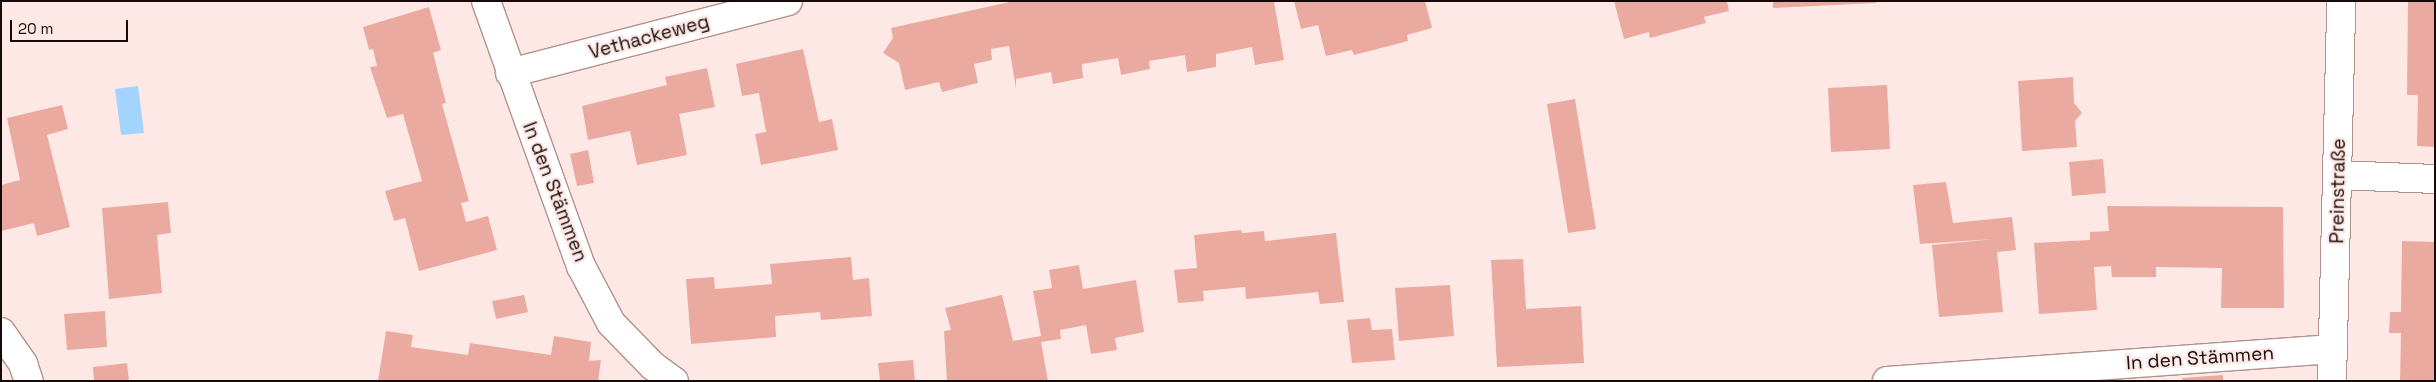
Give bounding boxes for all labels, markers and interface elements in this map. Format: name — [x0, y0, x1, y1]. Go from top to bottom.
scale bar — [12, 10, 130, 42]
street label: Vethackeweg — [586, 10, 712, 64]
text: 20 m — [18, 19, 53, 38]
street label: In den Stämmen — [518, 119, 592, 265]
street label: Preinstraße — [2326, 138, 2350, 244]
street label: In den Stämmen — [2125, 341, 2275, 375]

